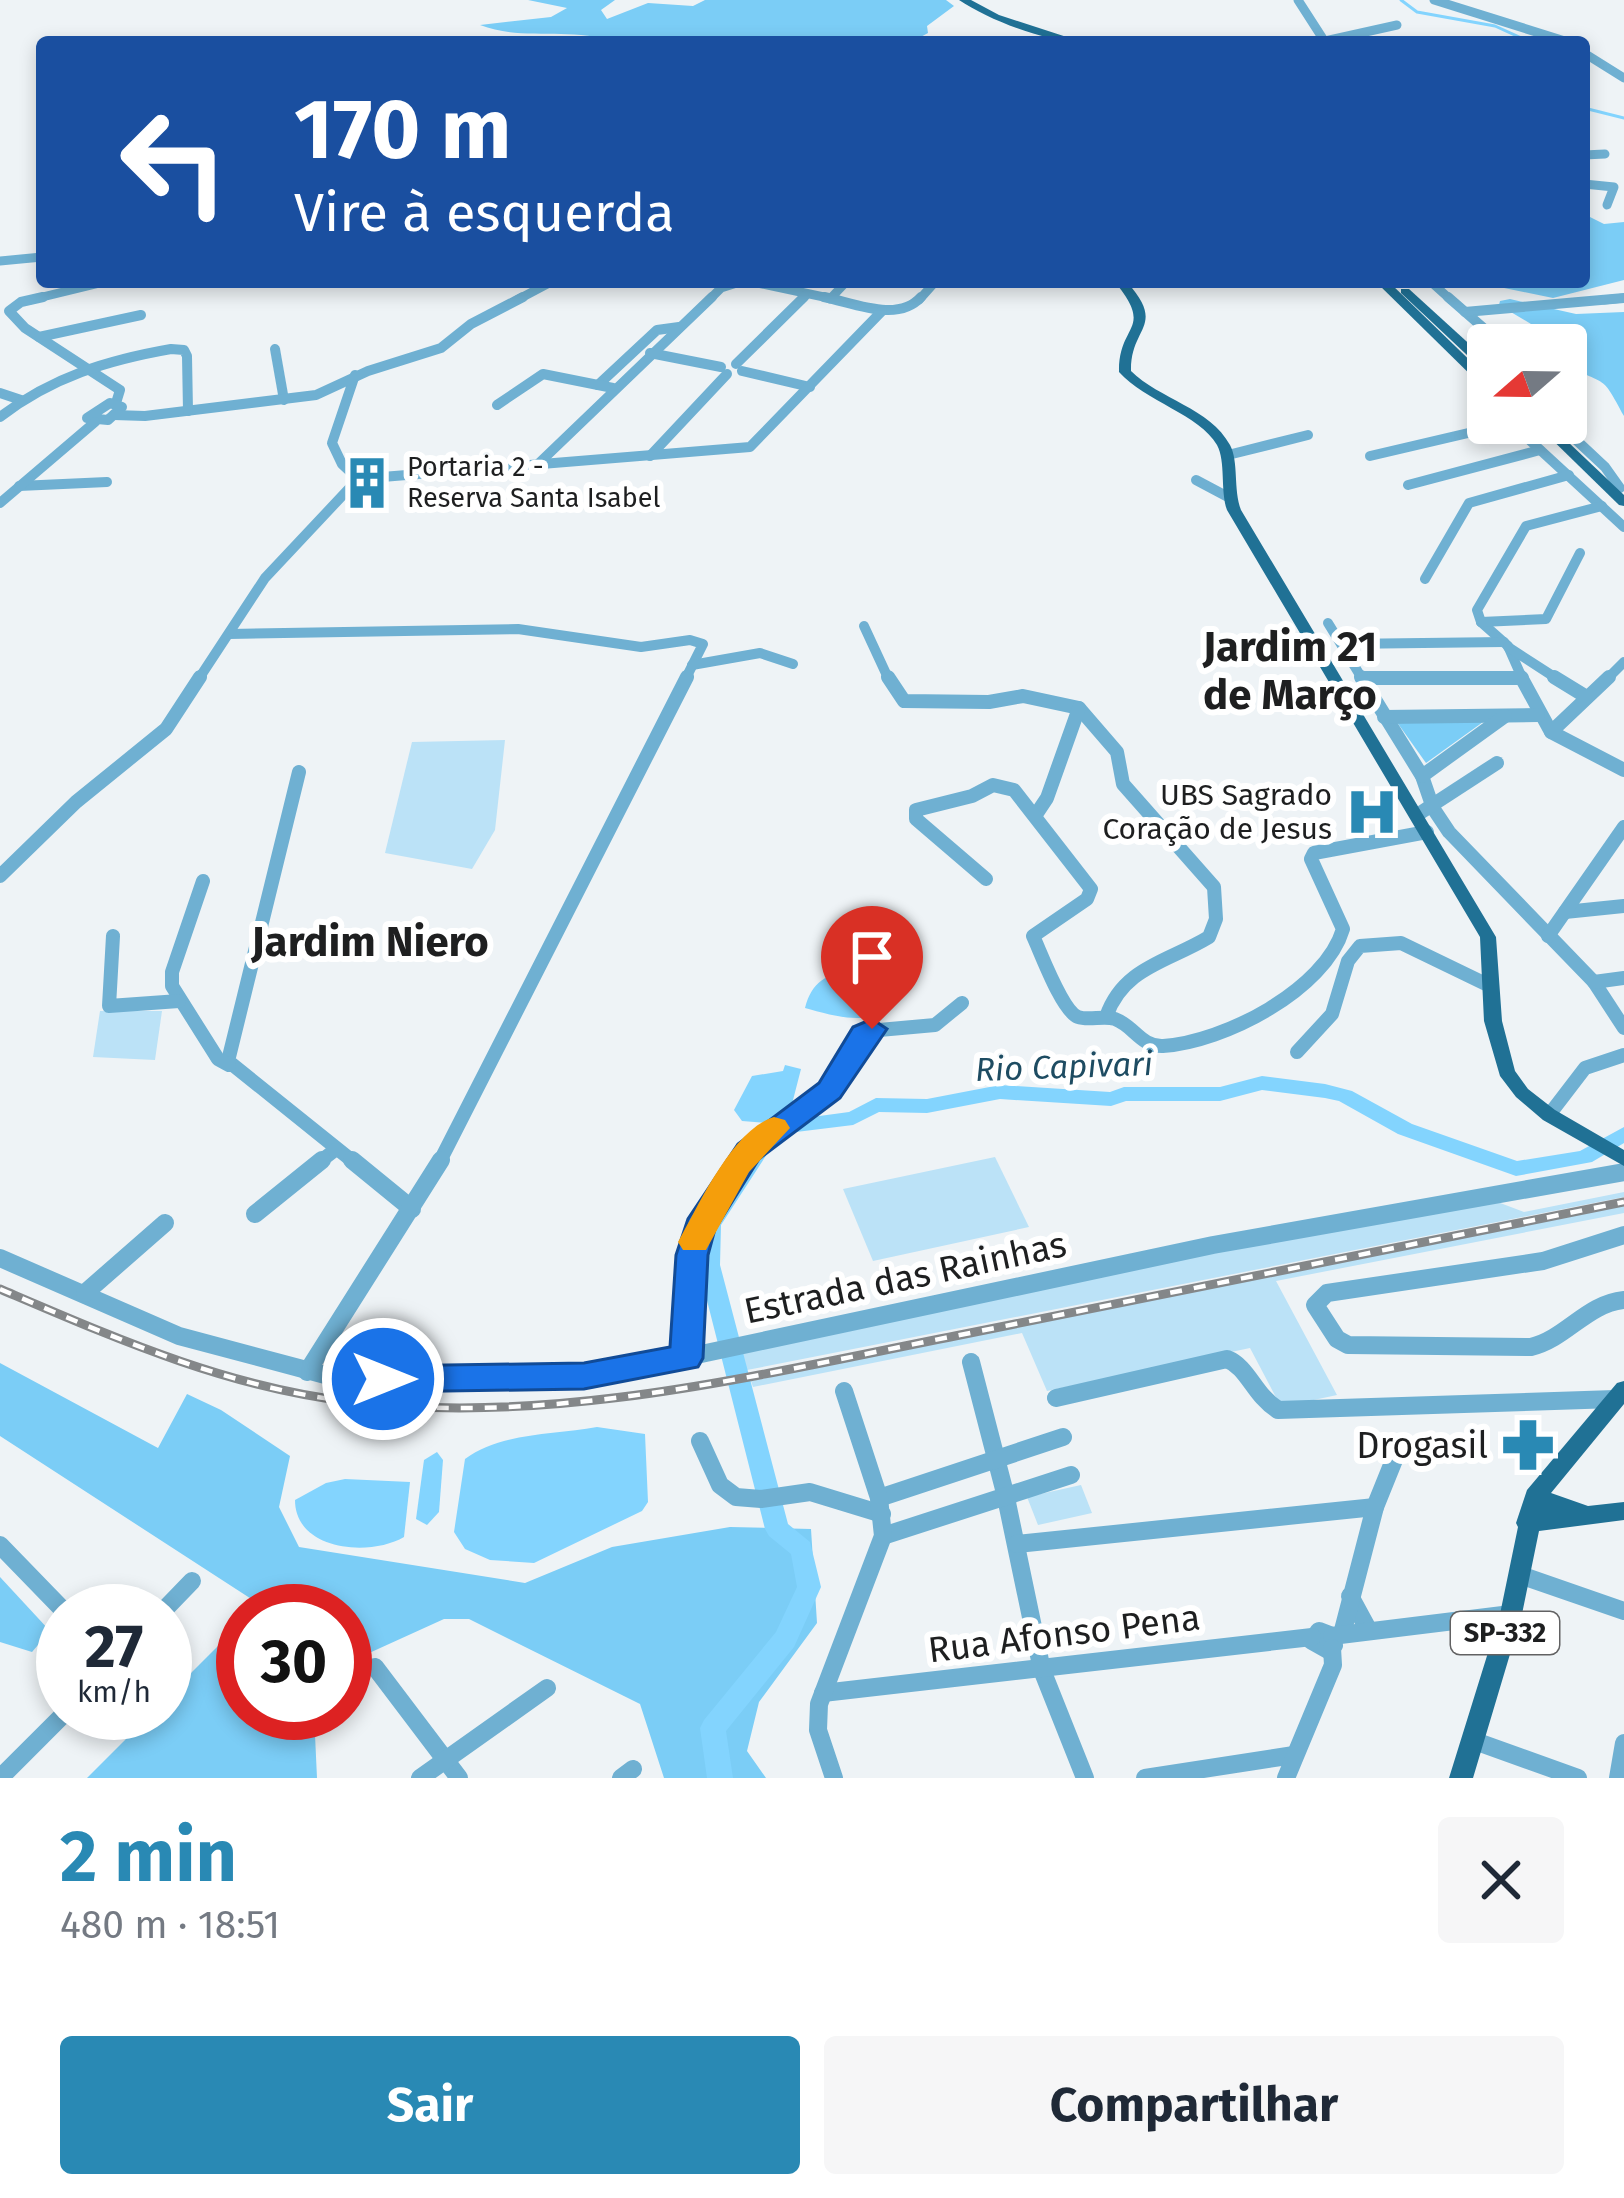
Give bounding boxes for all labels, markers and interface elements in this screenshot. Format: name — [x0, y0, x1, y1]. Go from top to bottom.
text: 170 m — [294, 79, 511, 180]
icon: left — [96, 84, 252, 240]
text: Vire à esquerda — [294, 181, 675, 245]
north arrow — [1467, 324, 1587, 444]
map controls — [1467, 324, 1587, 444]
place label: Portaria 2 - Reserva Santa Isabel — [407, 451, 660, 514]
building icon: Portaria 2 - Reserva Santa Isabel — [338, 454, 396, 512]
district label: Jardim 21 de Março — [1202, 622, 1377, 721]
place label: UBS Sagrado Coração de Jesus — [1102, 777, 1332, 847]
hospital icon: UBS Sagrado Coração de Jesus — [1343, 783, 1401, 841]
pin — [821, 906, 923, 1029]
district label: Jardim Niero — [250, 917, 489, 967]
icon: arrive — [839, 924, 905, 990]
water label: Rio Capivari — [974, 1044, 1154, 1090]
street label: Estrada das Rainhas — [740, 1222, 1070, 1334]
position arrow — [320, 1316, 446, 1442]
pharmacy icon: Drogasil — [1499, 1416, 1557, 1474]
place label: Drogasil — [1356, 1424, 1488, 1468]
speed limit sign: 30 — [216, 1584, 372, 1740]
street label: Rua Afonso Pena — [926, 1595, 1203, 1673]
text: 27 — [85, 1611, 143, 1683]
road number: SP-332 — [1451, 1612, 1559, 1654]
text: km/h — [77, 1674, 151, 1710]
text: 2 min — [60, 1814, 237, 1900]
button: close — [1438, 1817, 1564, 1943]
text: 480 m · 18:51 — [60, 1902, 280, 1948]
button: Sair — [60, 2036, 800, 2174]
button: Compartilhar — [824, 2036, 1564, 2174]

